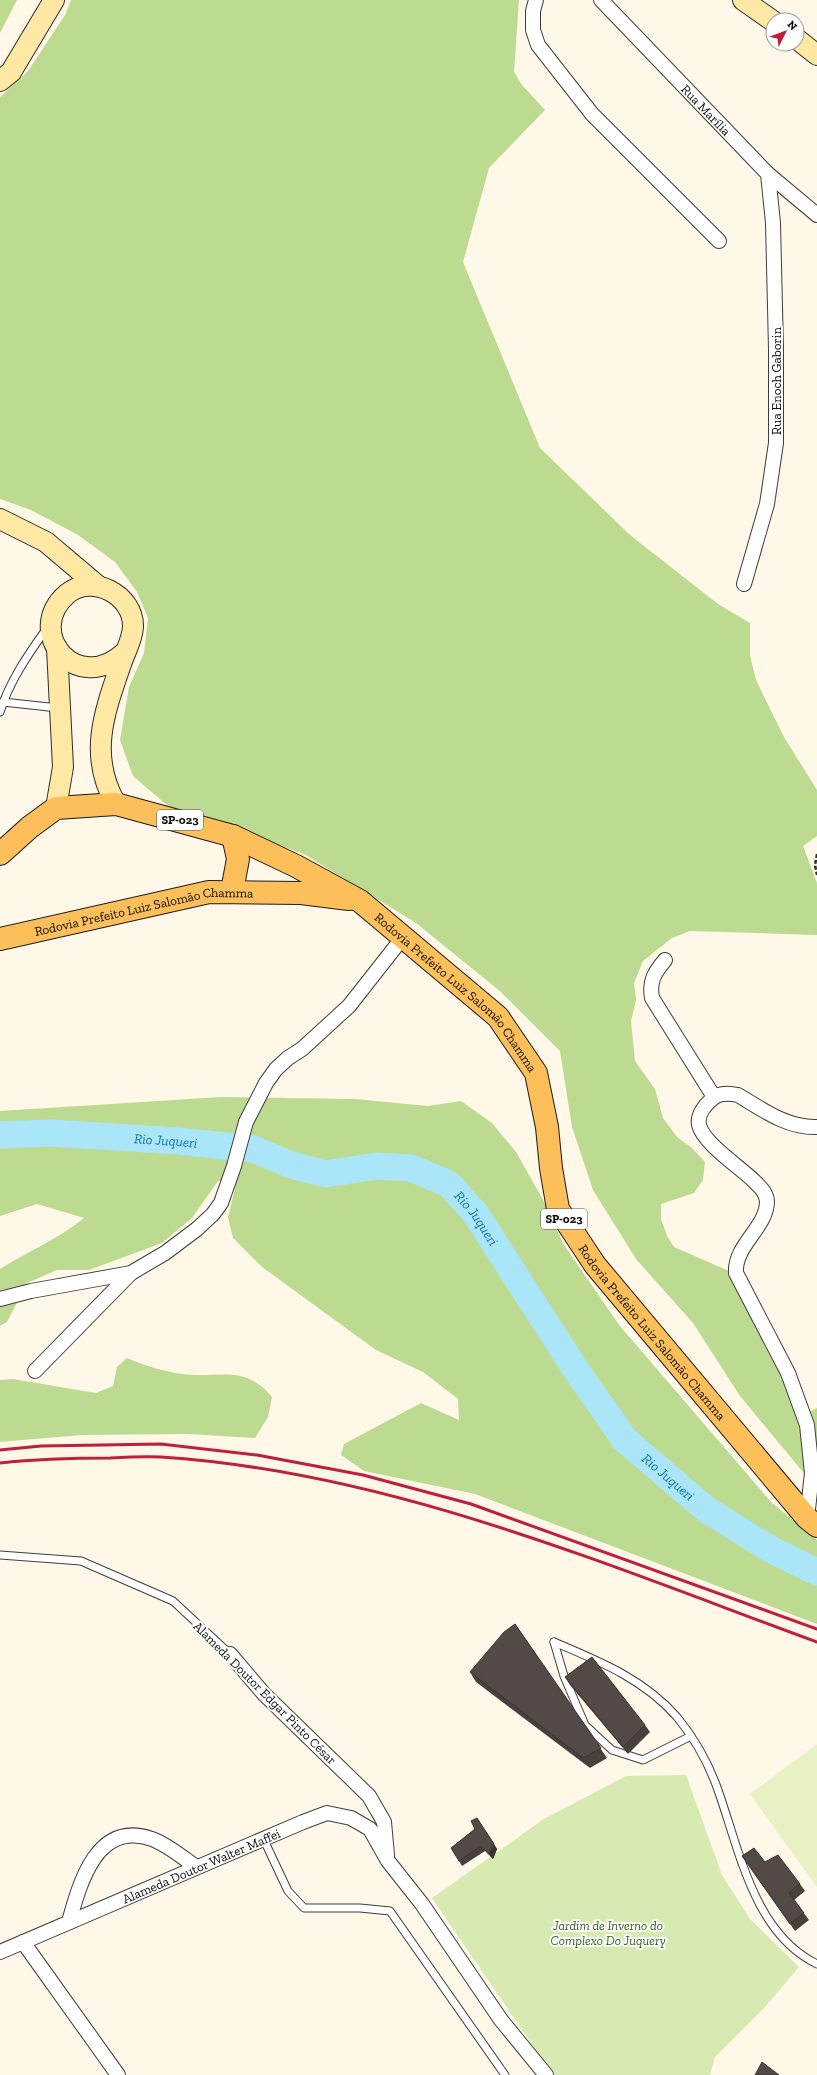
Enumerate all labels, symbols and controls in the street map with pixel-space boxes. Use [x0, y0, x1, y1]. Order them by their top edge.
north arrow [765, 12, 805, 52]
text: N [784, 18, 800, 34]
street label: Rua Marília [678, 81, 735, 139]
street label: Rua Enoch Gaborin [769, 327, 784, 435]
road number: SP-023 [157, 810, 203, 830]
street label: Rodovia Prefeito Luiz Salomão Chamma [33, 884, 254, 939]
street label: Rodovia Prefeito Luiz Salomão Chamma [372, 909, 541, 1075]
water label: Rio Juqueri [133, 1130, 198, 1151]
water label: Rio Juqueri [451, 1187, 502, 1249]
road number: SP-023 [541, 1209, 587, 1229]
street label: Rodovia Prefeito Luiz Salomão Chamma [576, 1241, 730, 1424]
water label: Rio Juqueri [639, 1450, 698, 1504]
street label: Alameda Doutor Edgar Pinto César [190, 1618, 340, 1768]
street label: Alameda Doutor Walter Maffei [120, 1825, 283, 1906]
park label: Jardim de Inverno do Complexo Do Juquery [551, 1918, 665, 1948]

